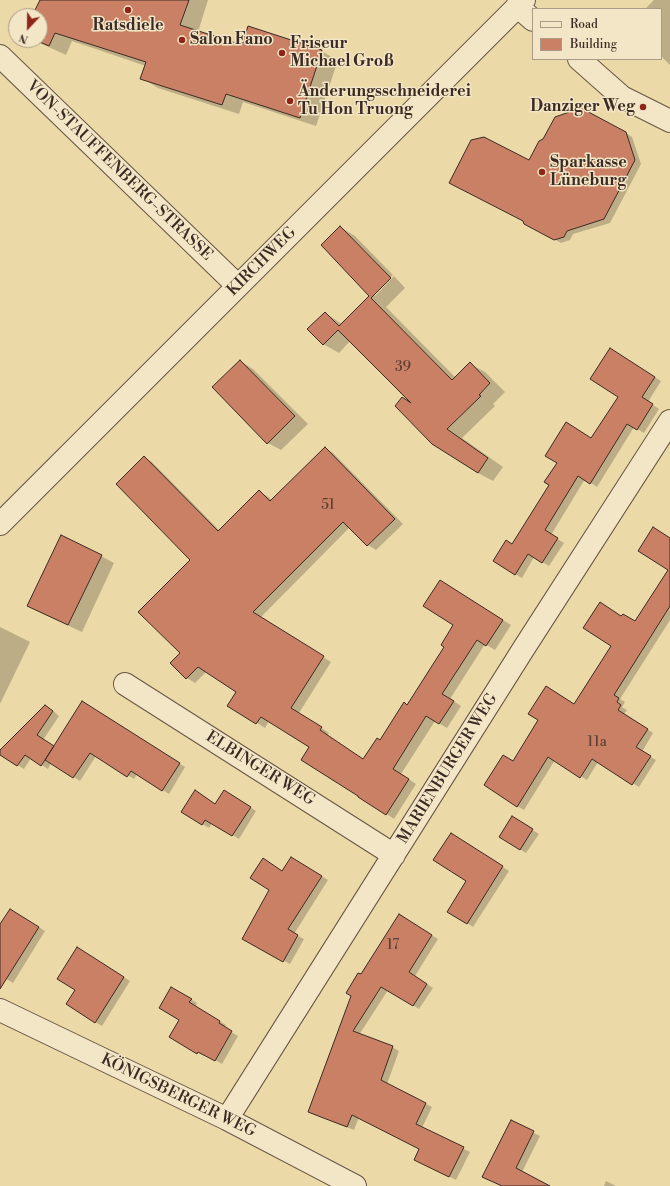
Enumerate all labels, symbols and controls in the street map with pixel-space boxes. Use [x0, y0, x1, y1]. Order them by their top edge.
marker: Ratsdiele [123, 5, 133, 15]
north arrow [8, 8, 48, 48]
legend [532, 8, 662, 60]
place label: Ratsdiele [93, 16, 163, 36]
text: Road [570, 17, 598, 32]
text: N [17, 30, 31, 46]
place label: Salon Fano [190, 30, 273, 50]
place label: Friseur Michael Groß [290, 34, 394, 72]
marker: Salon Fano [177, 35, 187, 45]
text: Building [570, 37, 617, 52]
marker: Friseur Michael Groß [277, 48, 287, 58]
street label: VON-STAUFFENBERG-STRASSE [22, 77, 216, 265]
place label: Änderungsschneiderei Tu Hon Truong [298, 82, 471, 120]
marker: Änderungsschneiderei Tu Hon Truong [285, 96, 295, 106]
place label: Danziger Weg [530, 97, 635, 117]
marker: Danziger Weg [638, 102, 648, 112]
place label: Sparkasse Lüneburg [550, 153, 627, 191]
marker: Sparkasse Lüneburg [537, 167, 547, 177]
street label: KIRCHWEG [223, 223, 301, 301]
house number: 39 [395, 360, 411, 376]
house number: 51 [321, 498, 335, 514]
street label: MARIENBURGER WEG [394, 690, 502, 848]
street label: ELBINGER WEG [202, 728, 318, 810]
house number: 11a [587, 735, 607, 751]
house number: 17 [387, 938, 399, 954]
street label: KÖNIGSBERGER WEG [97, 1050, 259, 1142]

